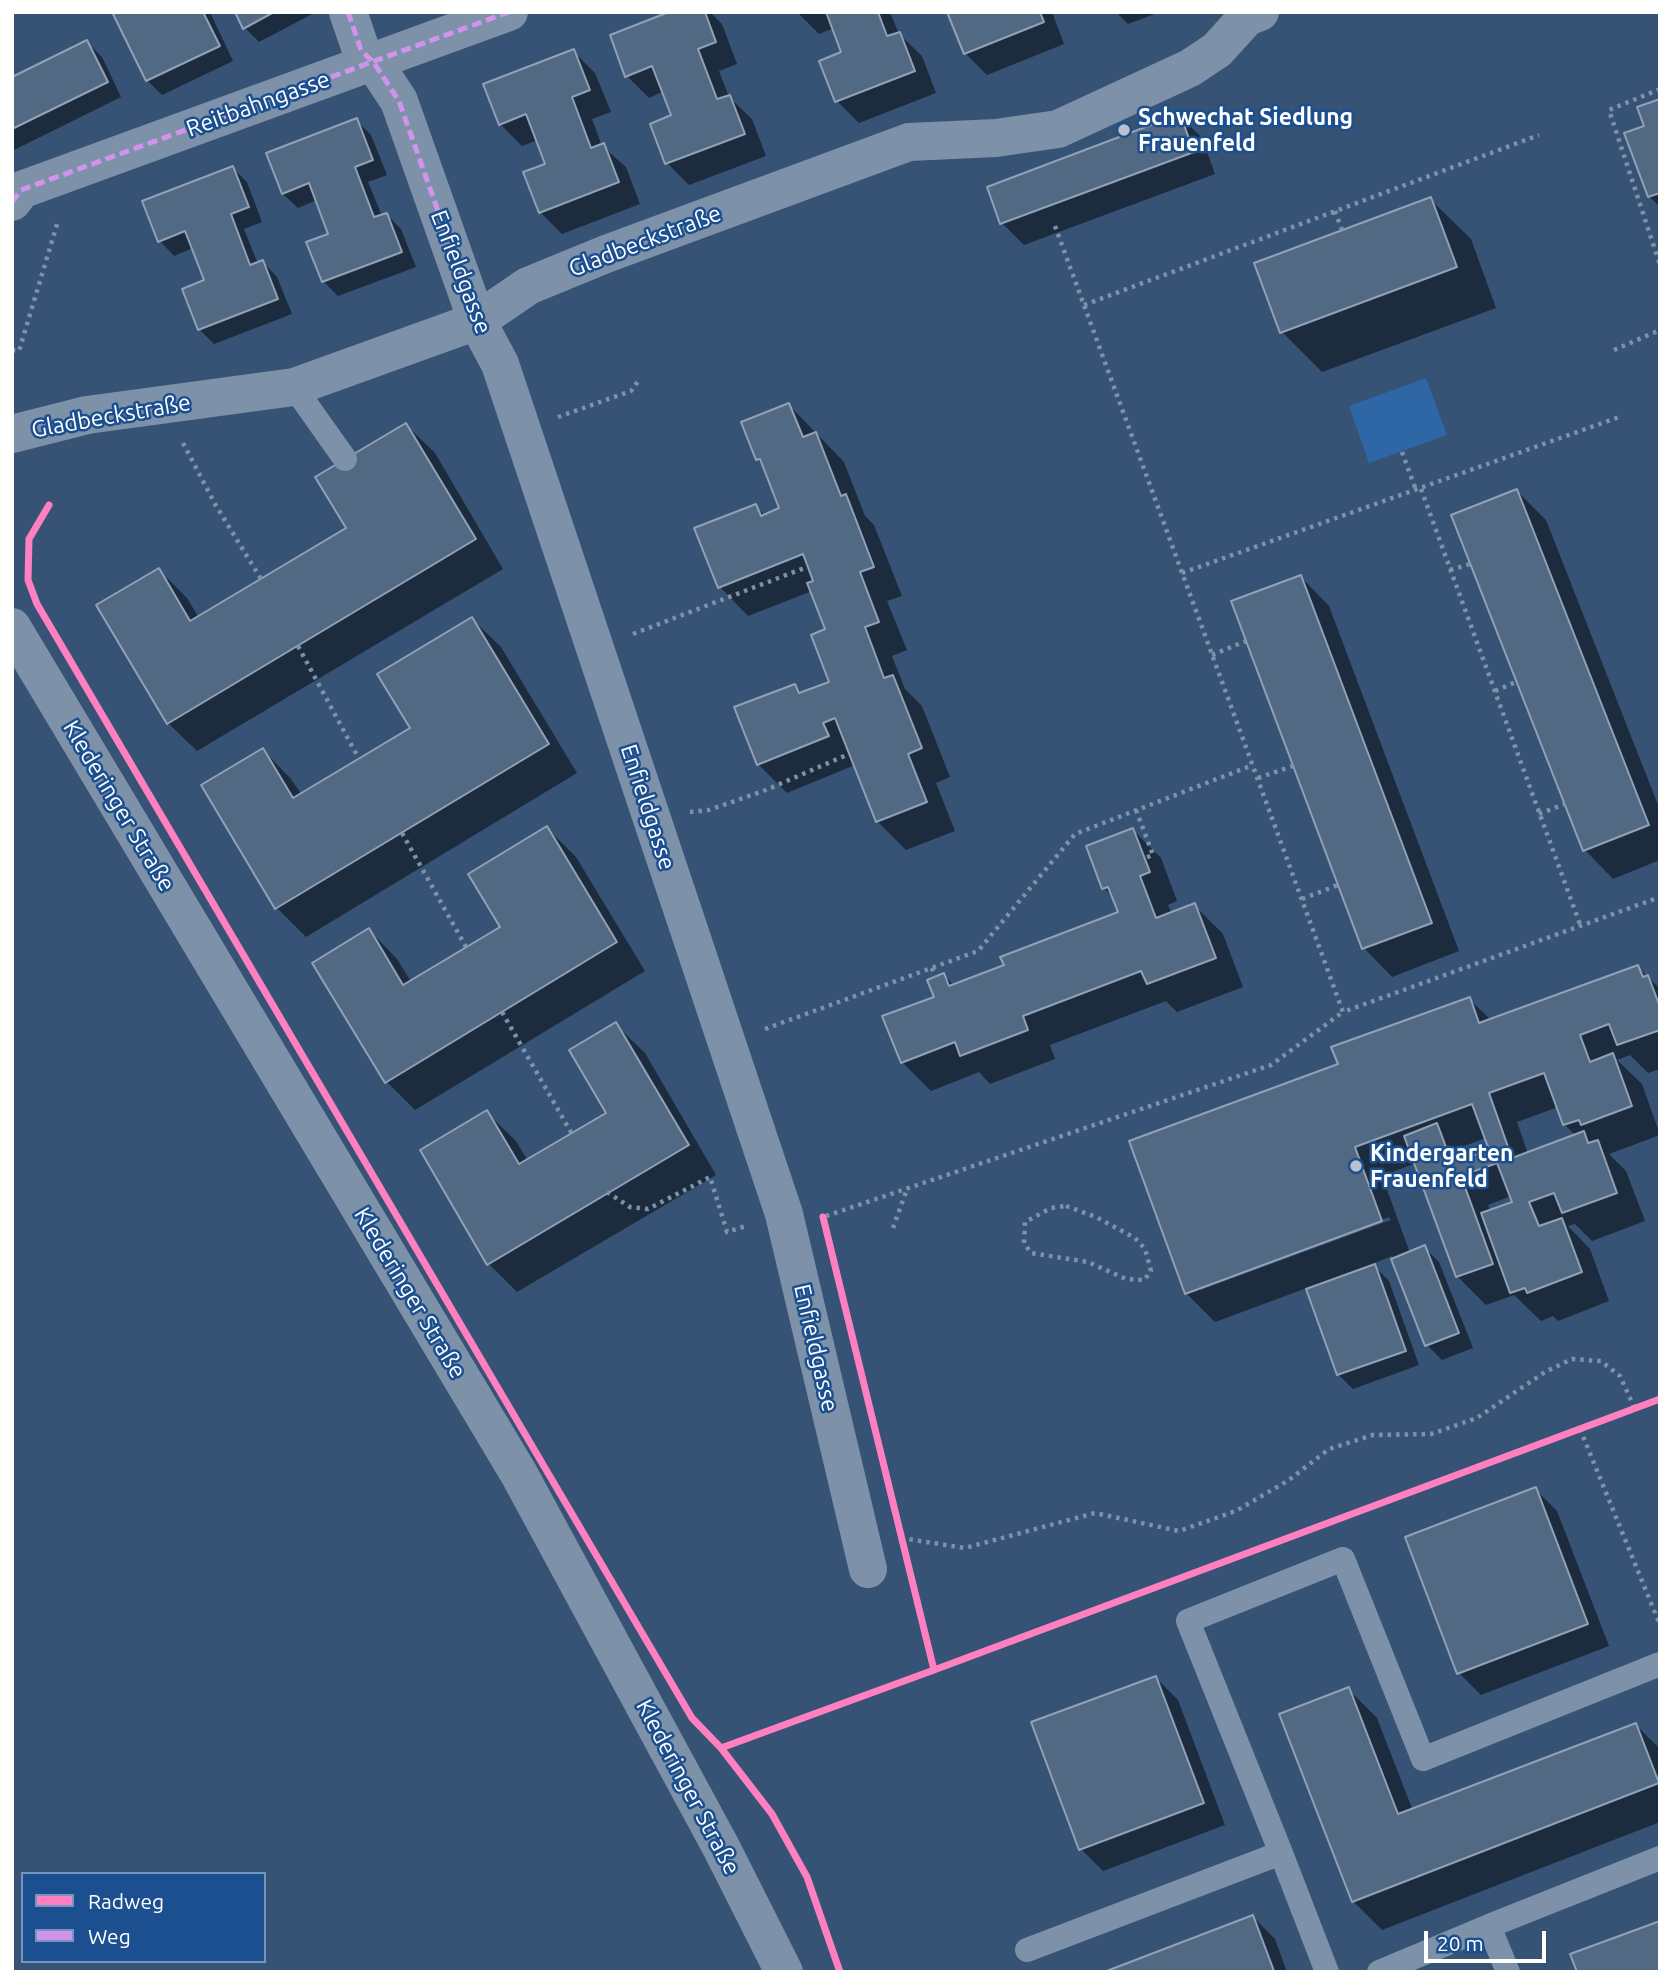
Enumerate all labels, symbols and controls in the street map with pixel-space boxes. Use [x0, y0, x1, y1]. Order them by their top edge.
street label: Reitbahngasse [182, 65, 334, 143]
place label: Schwechat Siedlung Frauenfeld [1138, 103, 1353, 157]
marker: Schwechat Siedlung Frauenfeld [1116, 122, 1132, 138]
street label: Gladbeckstraße [565, 199, 725, 283]
street label: Enfieldgasse [425, 206, 497, 338]
street label: Gladbeckstraße [29, 388, 193, 444]
street label: Klederinger Straße [57, 716, 181, 896]
street label: Enfieldgasse [615, 741, 681, 873]
place label: Kindergarten Frauenfeld [1370, 1139, 1513, 1193]
marker: Kindergarten Frauenfeld [1348, 1158, 1364, 1174]
street label: Klederinger Straße [348, 1203, 472, 1383]
street label: Enfieldgasse [788, 1281, 844, 1415]
street label: Klederinger Straße [630, 1695, 746, 1879]
legend [21, 1872, 266, 1963]
text: Radweg [88, 1889, 164, 1913]
scale bar [1427, 1918, 1550, 1962]
text: Weg [88, 1924, 131, 1948]
text: 20 m [1437, 1931, 1484, 1955]

